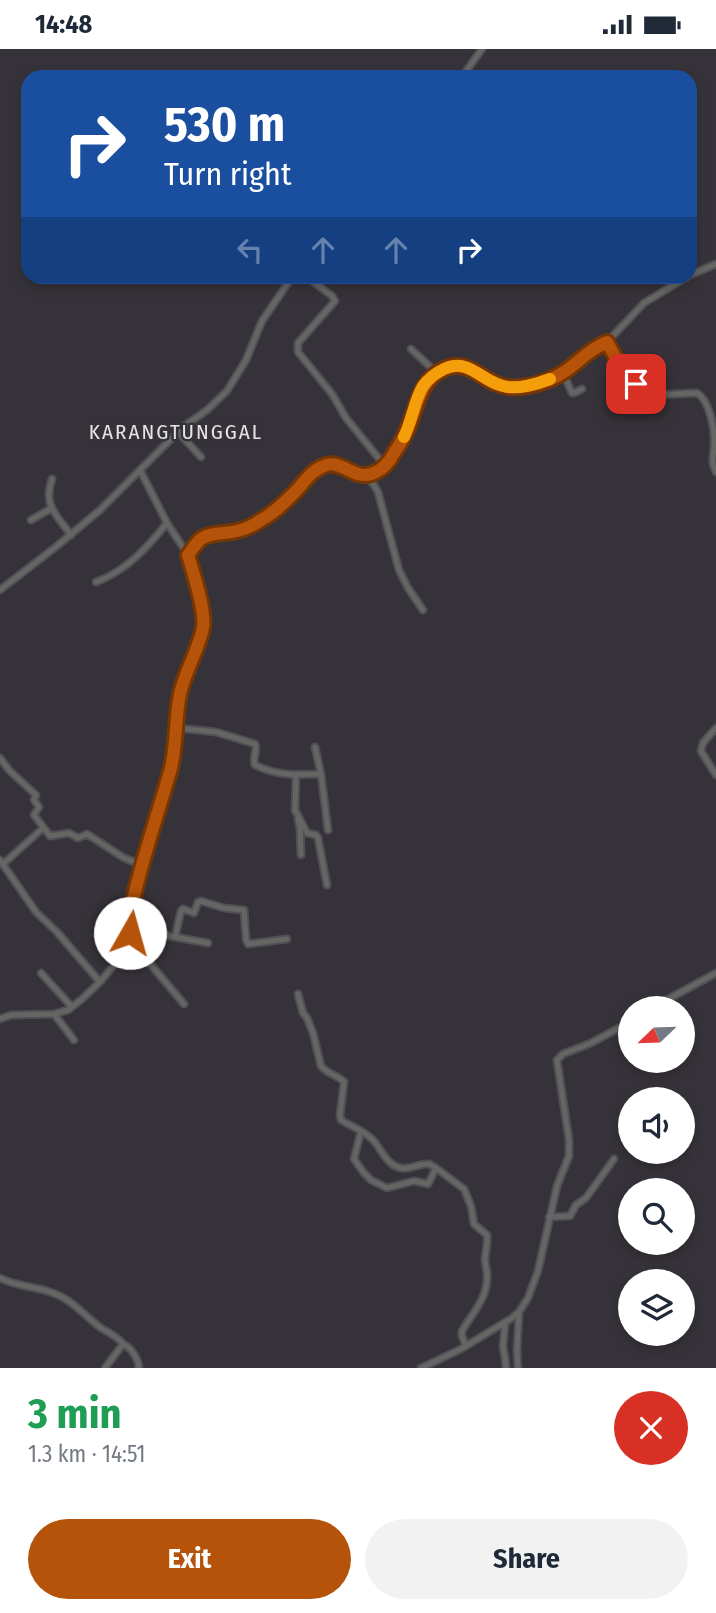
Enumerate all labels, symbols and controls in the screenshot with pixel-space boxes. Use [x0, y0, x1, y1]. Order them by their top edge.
text: 14:48 [35, 9, 92, 40]
text: 530 m [164, 95, 285, 154]
icon: right [49, 98, 140, 189]
text: Turn right [164, 155, 291, 193]
icon: left [231, 231, 269, 269]
icon: ahead [304, 231, 342, 269]
icon: ahead [377, 231, 415, 269]
icon: right [450, 231, 488, 269]
pin [606, 354, 666, 414]
icon: arrive [617, 365, 655, 403]
district label: KARANGTUNGGAL [89, 419, 263, 445]
position arrow [93, 896, 167, 970]
north arrow [618, 996, 695, 1073]
map controls [618, 996, 695, 1346]
button: sound [618, 1087, 695, 1164]
button: search [618, 1178, 695, 1255]
button: layers [618, 1269, 695, 1346]
text: 3 min [28, 1389, 122, 1439]
button: close [614, 1391, 688, 1465]
text: 1.3 km · 14:51 [28, 1440, 145, 1468]
button: Exit [28, 1519, 351, 1599]
button: Share [365, 1519, 688, 1599]

